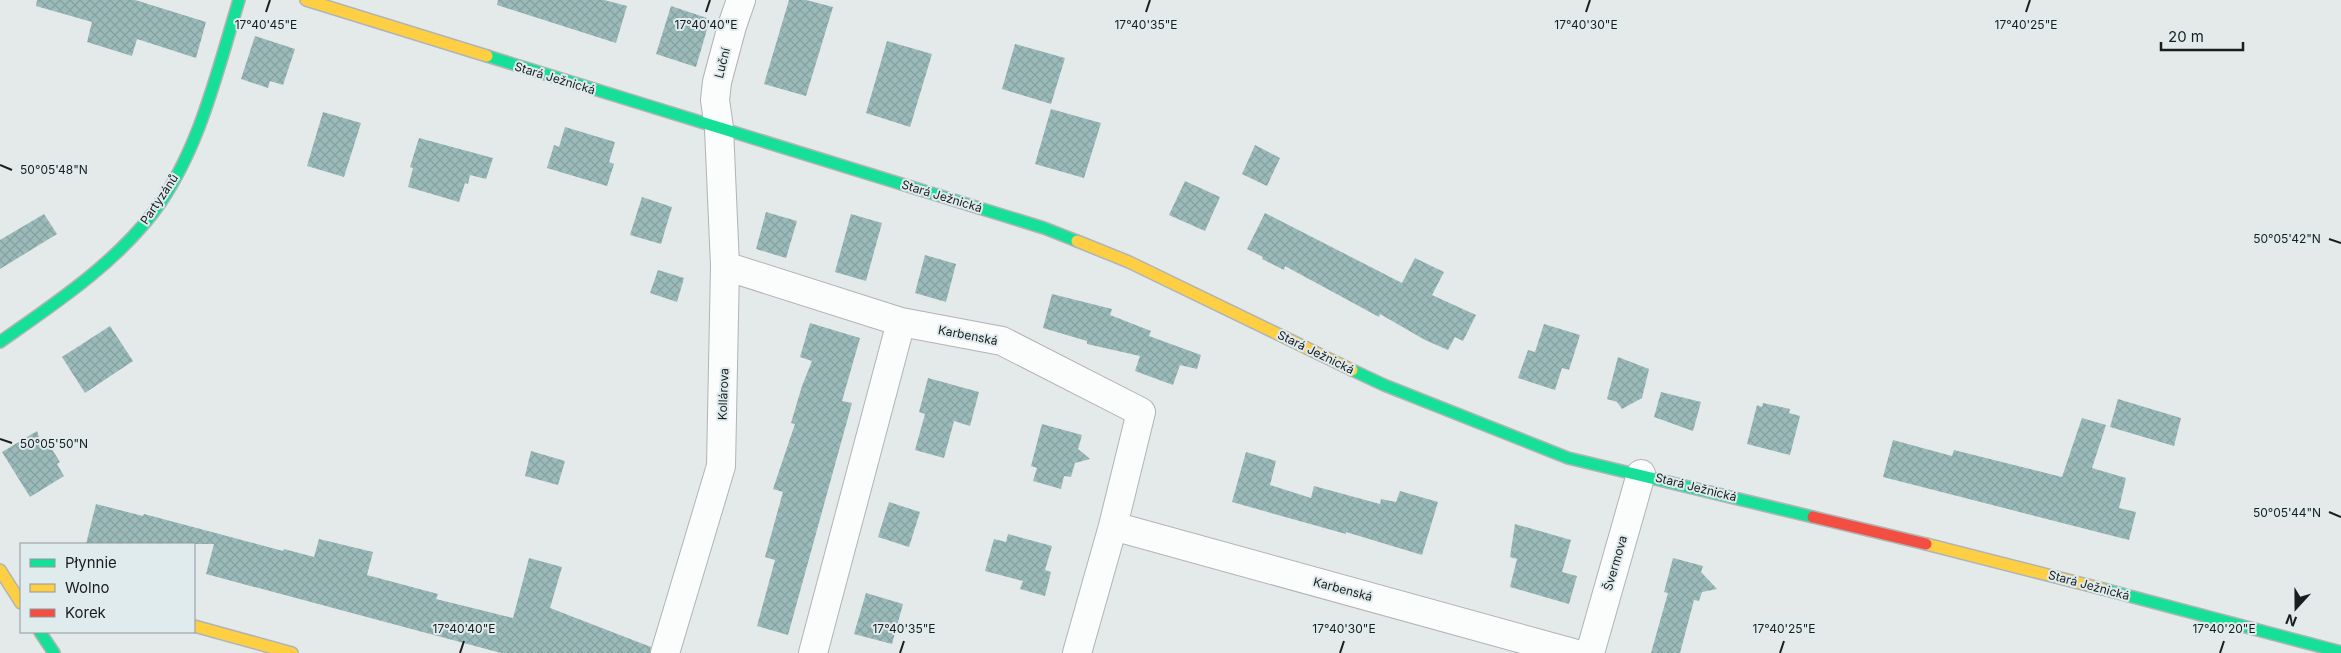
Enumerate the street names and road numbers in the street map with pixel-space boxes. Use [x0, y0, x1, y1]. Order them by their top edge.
street label: Luční [711, 46, 733, 80]
street label: Stará Ježnická [513, 59, 597, 97]
street label: Partyzánů [137, 171, 181, 227]
street label: Stará Ježnická [900, 177, 984, 215]
street label: Karbenská [937, 322, 999, 348]
street label: Stará Ježnická [1275, 327, 1357, 377]
street label: Kollárova [715, 368, 731, 420]
street label: Stará Ježnická [1654, 470, 1738, 504]
street label: Švermova [1600, 534, 1630, 592]
street label: Stará Ježnická [2047, 567, 2131, 603]
street label: Karbenská [1312, 574, 1374, 604]

